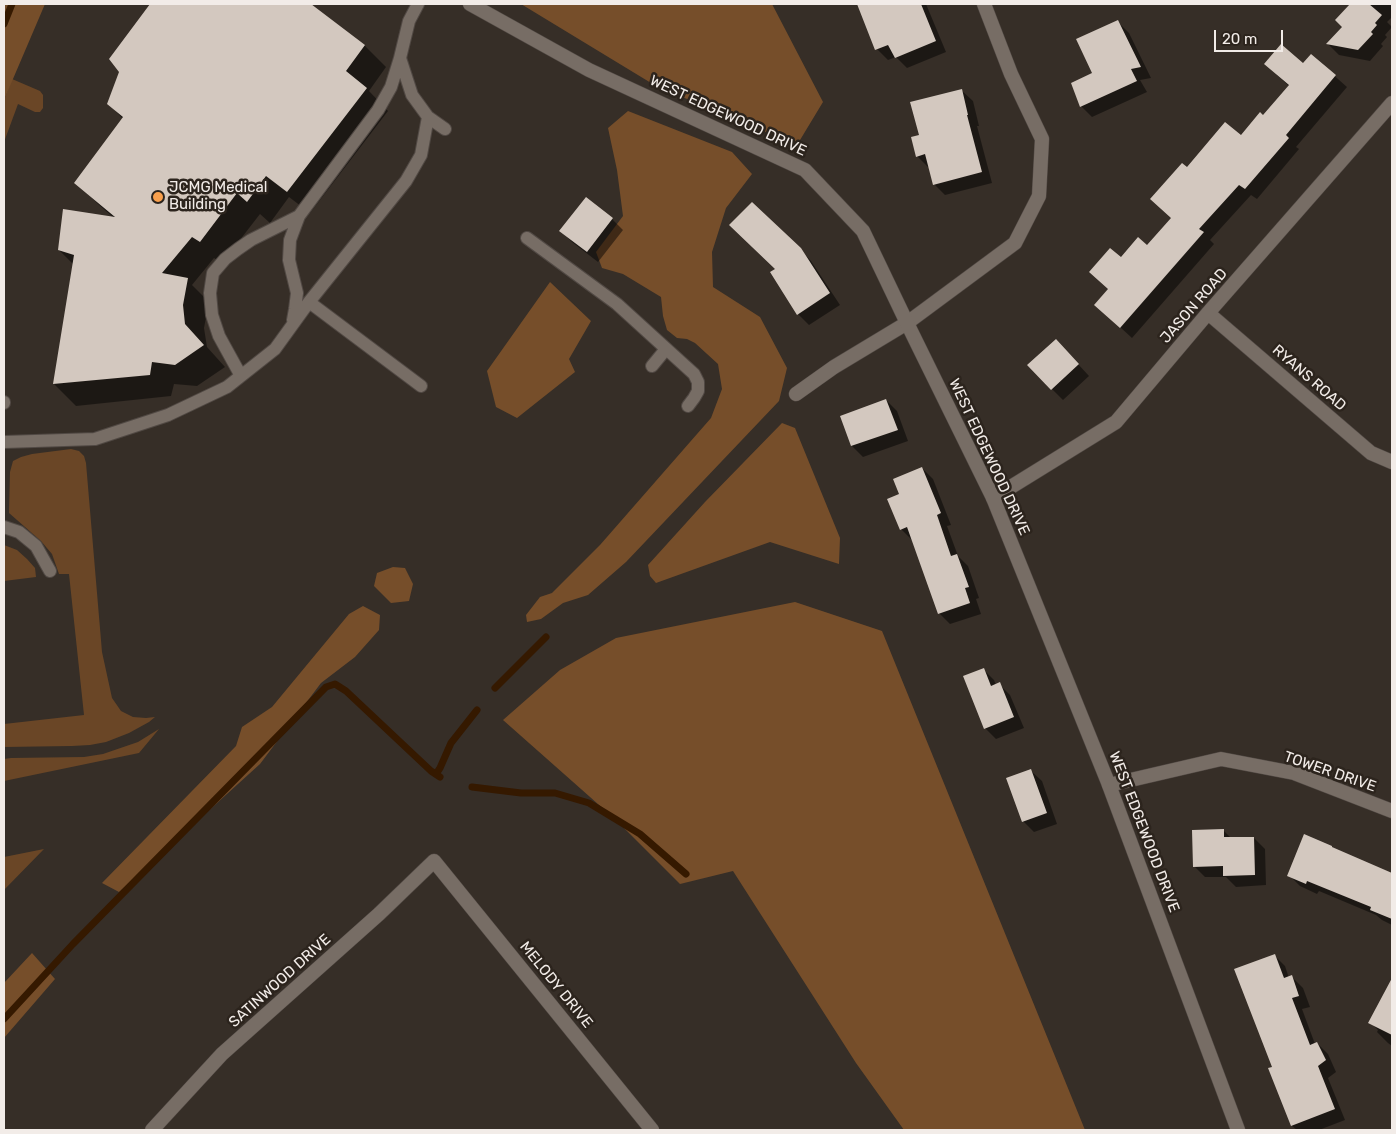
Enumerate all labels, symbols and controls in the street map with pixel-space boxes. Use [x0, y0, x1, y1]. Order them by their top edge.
scale bar [1216, 20, 1285, 52]
text: 20 m [1222, 30, 1257, 48]
street label: WEST EDGEWOOD DRIVE [647, 72, 809, 160]
place label: JCMG Medical Building [169, 179, 267, 214]
marker: JCMG Medical Building [151, 190, 165, 204]
street label: JASON ROAD [1157, 265, 1231, 347]
street label: RYANS ROAD [1268, 341, 1350, 415]
street label: WEST EDGEWOOD DRIVE [945, 376, 1033, 538]
street label: TOWER DRIVE [1282, 748, 1378, 796]
street label: WEST EDGEWOOD DRIVE [1105, 749, 1183, 915]
street label: SATINWOOD DRIVE [225, 931, 335, 1031]
street label: MELODY DRIVE [516, 938, 596, 1032]

